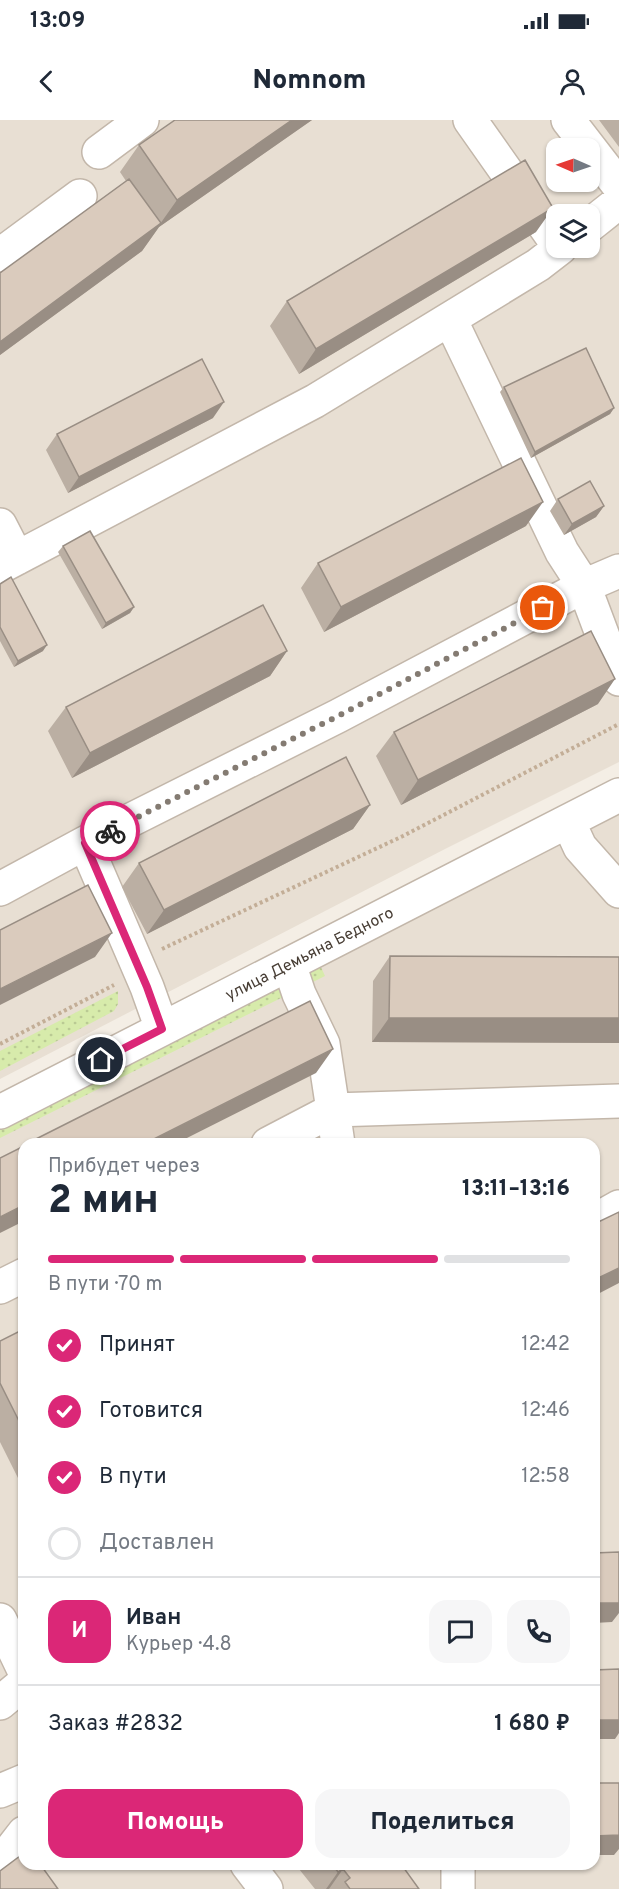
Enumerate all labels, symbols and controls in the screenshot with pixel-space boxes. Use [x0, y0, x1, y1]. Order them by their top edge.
text: 13:09 [30, 8, 85, 35]
text: Nomnom [253, 64, 366, 98]
icon: back [30, 65, 63, 98]
icon: person [556, 65, 589, 98]
north arrow [546, 138, 600, 192]
map controls [546, 138, 600, 258]
button: layers [546, 204, 600, 258]
pin [517, 582, 568, 633]
icon: bag [526, 591, 559, 624]
courier [80, 801, 140, 861]
icon: bike [94, 815, 127, 848]
street label: улица Демьяна Бедного [222, 904, 397, 1006]
pin [75, 1034, 126, 1085]
icon: home [84, 1043, 117, 1076]
text: Прибудет через [48, 1154, 200, 1180]
text: 13:11–13:16 [462, 1176, 570, 1203]
text: 2 мин [48, 1178, 159, 1227]
text: В пути · 70 m [48, 1272, 162, 1298]
icon: check [48, 1329, 81, 1362]
text: Принят [99, 1332, 175, 1359]
text: 12:42 [521, 1332, 570, 1358]
icon: check [48, 1395, 81, 1428]
text: Готовится [99, 1398, 203, 1425]
text: 12:46 [521, 1398, 570, 1424]
icon: check [48, 1461, 81, 1494]
text: В пути [99, 1464, 167, 1491]
text: 12:58 [521, 1464, 570, 1490]
text: Доставлен [99, 1530, 214, 1557]
button: chat [429, 1600, 492, 1663]
button: phone [507, 1600, 570, 1663]
text: Иван [126, 1605, 181, 1632]
text: И [72, 1618, 87, 1645]
text: Курьер · 4.8 [126, 1632, 232, 1658]
text: Заказ #2832 [48, 1711, 183, 1738]
text: 1 680 ₽ [494, 1711, 570, 1738]
button: Помощь [48, 1789, 303, 1858]
button: Поделиться [315, 1789, 570, 1858]

